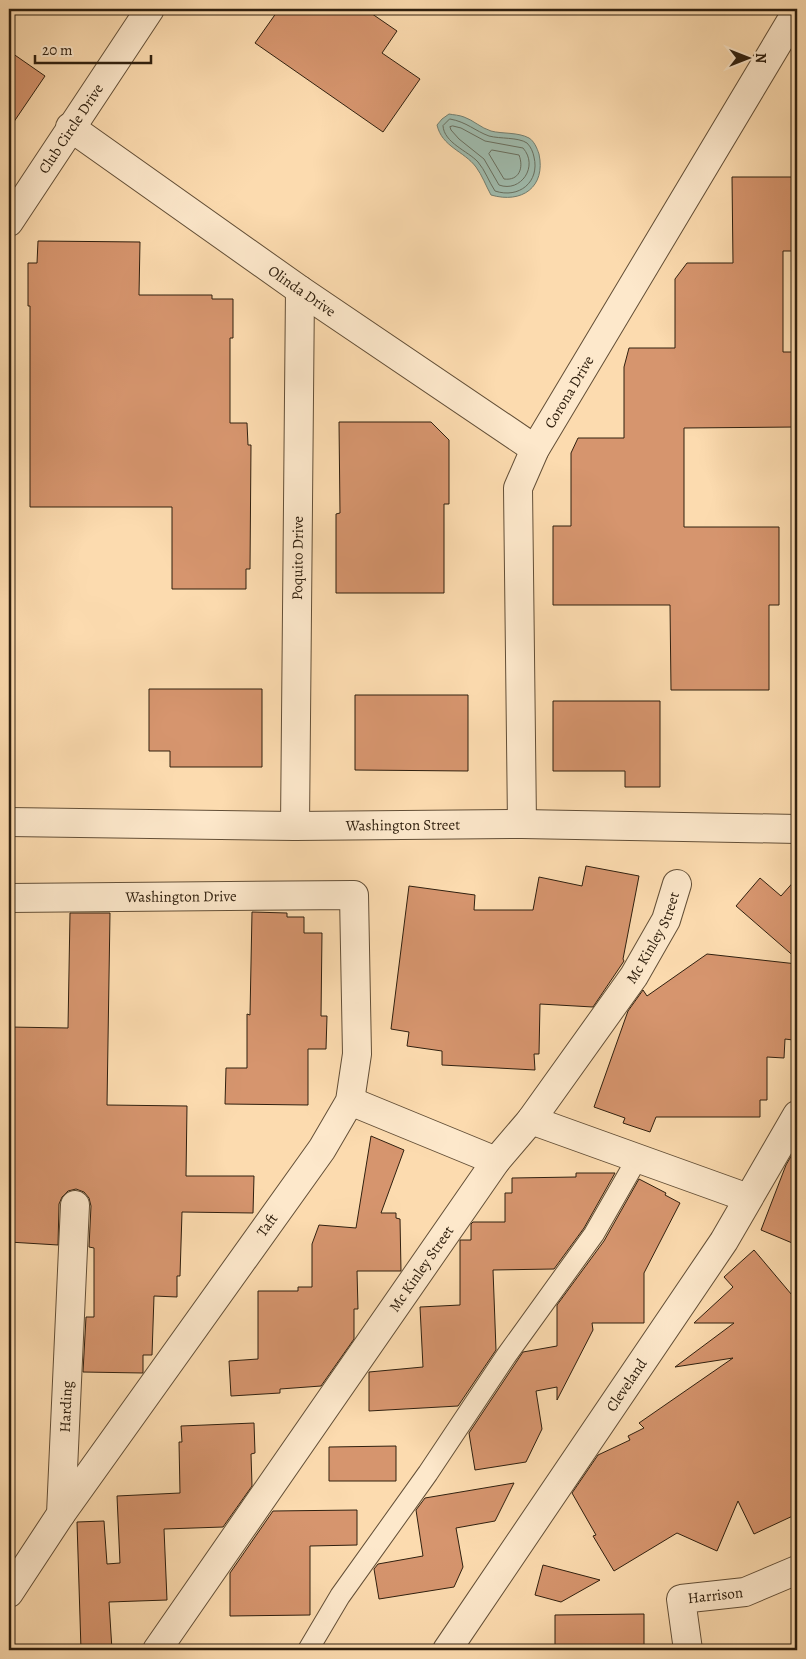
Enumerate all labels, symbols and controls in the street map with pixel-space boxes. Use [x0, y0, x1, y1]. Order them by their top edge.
scale bar [35, 32, 151, 64]
north arrow [724, 32, 774, 82]
text: 20 m [42, 40, 73, 60]
text: N [751, 53, 770, 63]
street label: Club Circle Drive [34, 79, 108, 178]
street label: Olinda Drive [264, 260, 340, 322]
street label: Corona Drive [540, 352, 599, 432]
street label: Poquito Drive [287, 515, 308, 600]
street label: Washington Street [345, 815, 460, 836]
street label: Washington Drive [124, 886, 237, 907]
street label: Mc Kinley Street [622, 889, 684, 988]
street label: Taft [252, 1209, 282, 1241]
street label: Mc Kinley Street [384, 1222, 458, 1316]
street label: Cleveland [601, 1354, 652, 1415]
street label: Harding [55, 1380, 77, 1433]
street label: Harrison [687, 1582, 744, 1608]

